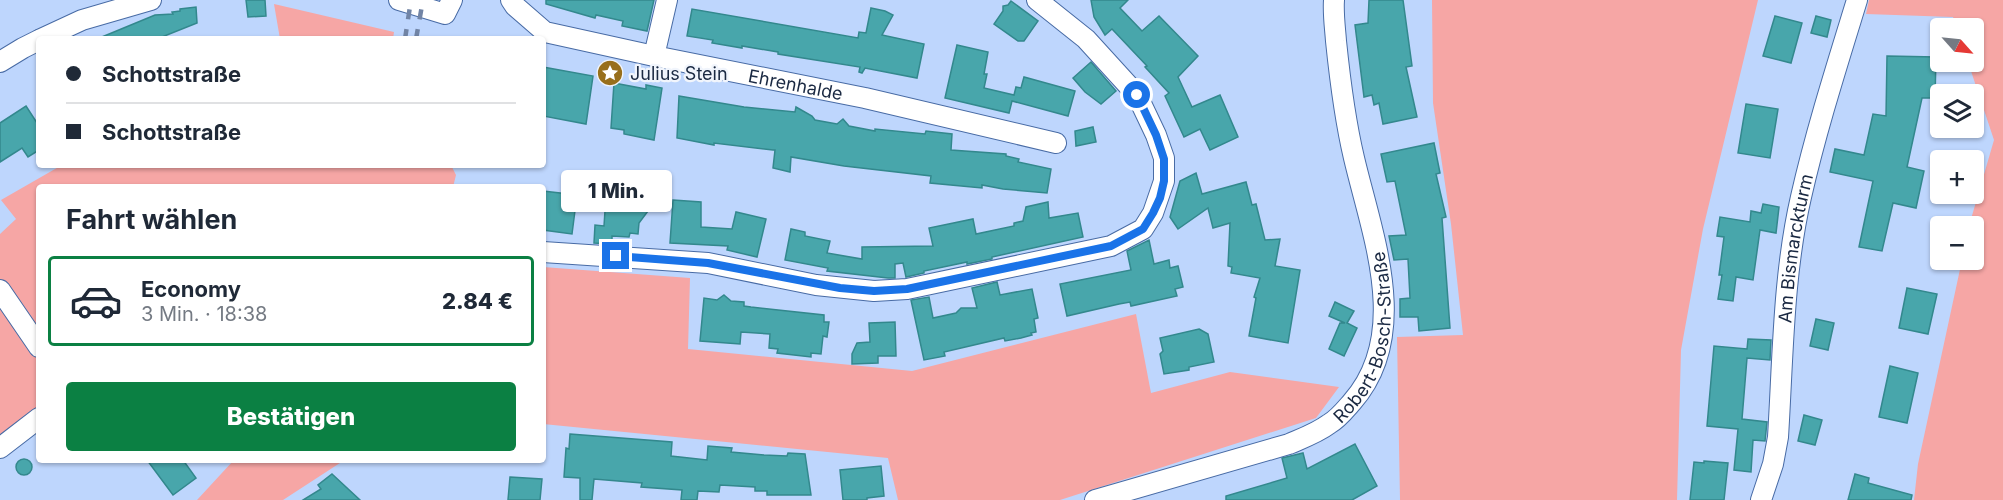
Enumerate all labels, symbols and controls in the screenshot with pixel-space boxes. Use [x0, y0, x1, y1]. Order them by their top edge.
north arrow [1930, 18, 1984, 72]
map controls [1930, 18, 1984, 270]
place icon: Julius Stein [595, 58, 625, 88]
text: Schottstraße [102, 61, 241, 87]
place label: Julius Stein [630, 63, 728, 84]
street label: Ehrenhalde [747, 65, 845, 104]
route start [1123, 81, 1150, 108]
button: layers [1930, 84, 1984, 138]
text: Schottstraße [102, 119, 241, 145]
button: + [1930, 150, 1984, 204]
callout: 1 Min. [560, 169, 672, 211]
street label: Am Bismarckturm [1774, 172, 1817, 324]
text: 1 Min. [588, 179, 645, 203]
text: Fahrt wählen [66, 203, 237, 236]
button: − [1930, 216, 1984, 270]
route end [602, 242, 629, 269]
street label: Robert-Bosch-Straße [1329, 250, 1394, 427]
icon: car [69, 274, 123, 328]
text: Economy [141, 276, 241, 302]
text: 2.84 € [442, 288, 513, 314]
text: 3 Min. · 18:38 [141, 302, 267, 326]
button: Bestätigen [66, 382, 516, 451]

